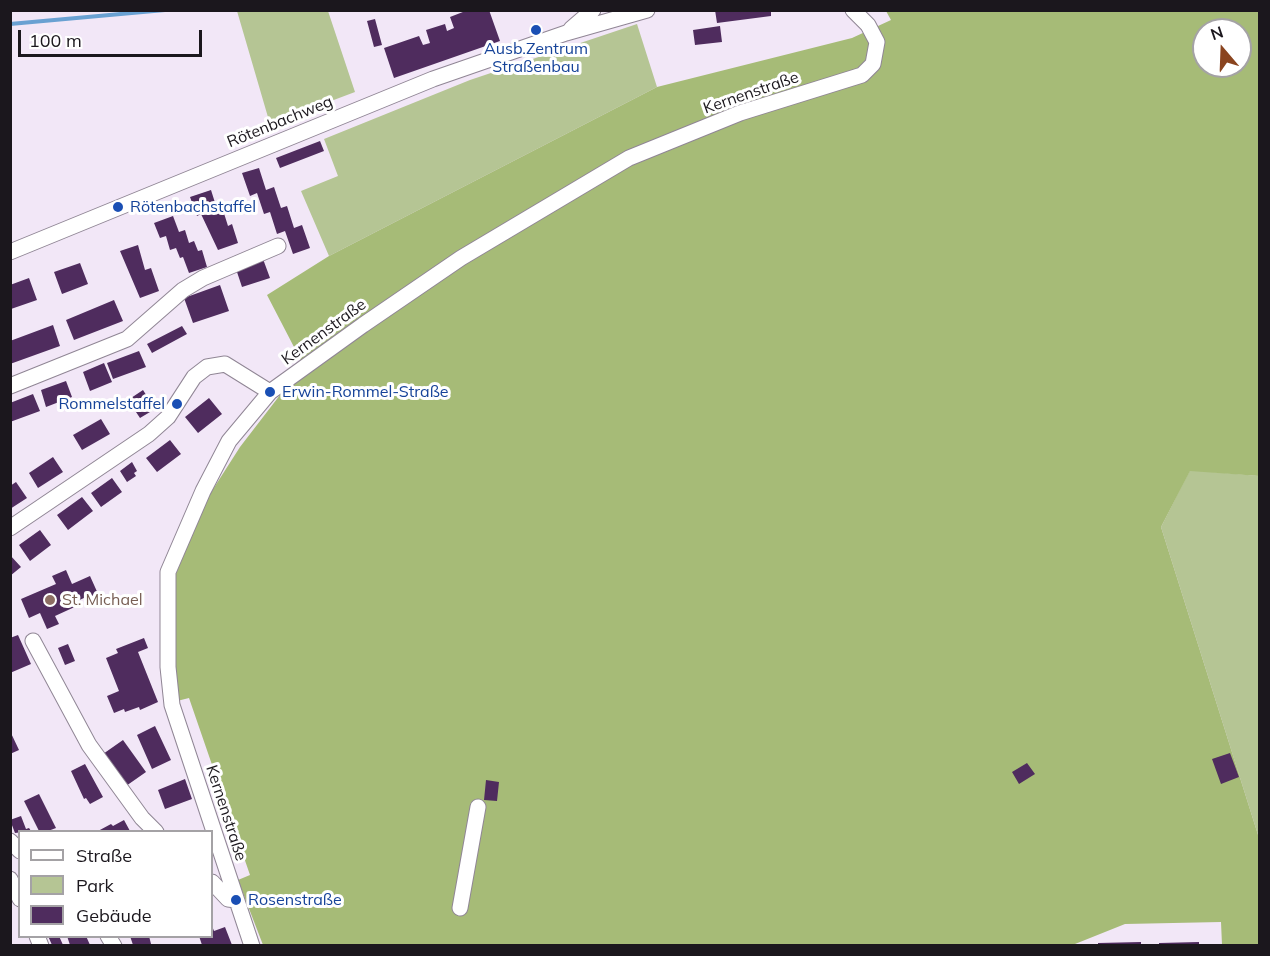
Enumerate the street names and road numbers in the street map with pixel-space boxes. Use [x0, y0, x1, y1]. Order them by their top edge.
street label: Kernenstraße [701, 68, 801, 118]
street label: Rötenbachweg [224, 92, 336, 152]
street label: Kernenstraße [278, 295, 370, 369]
street label: Kernenstraße [201, 763, 251, 863]

